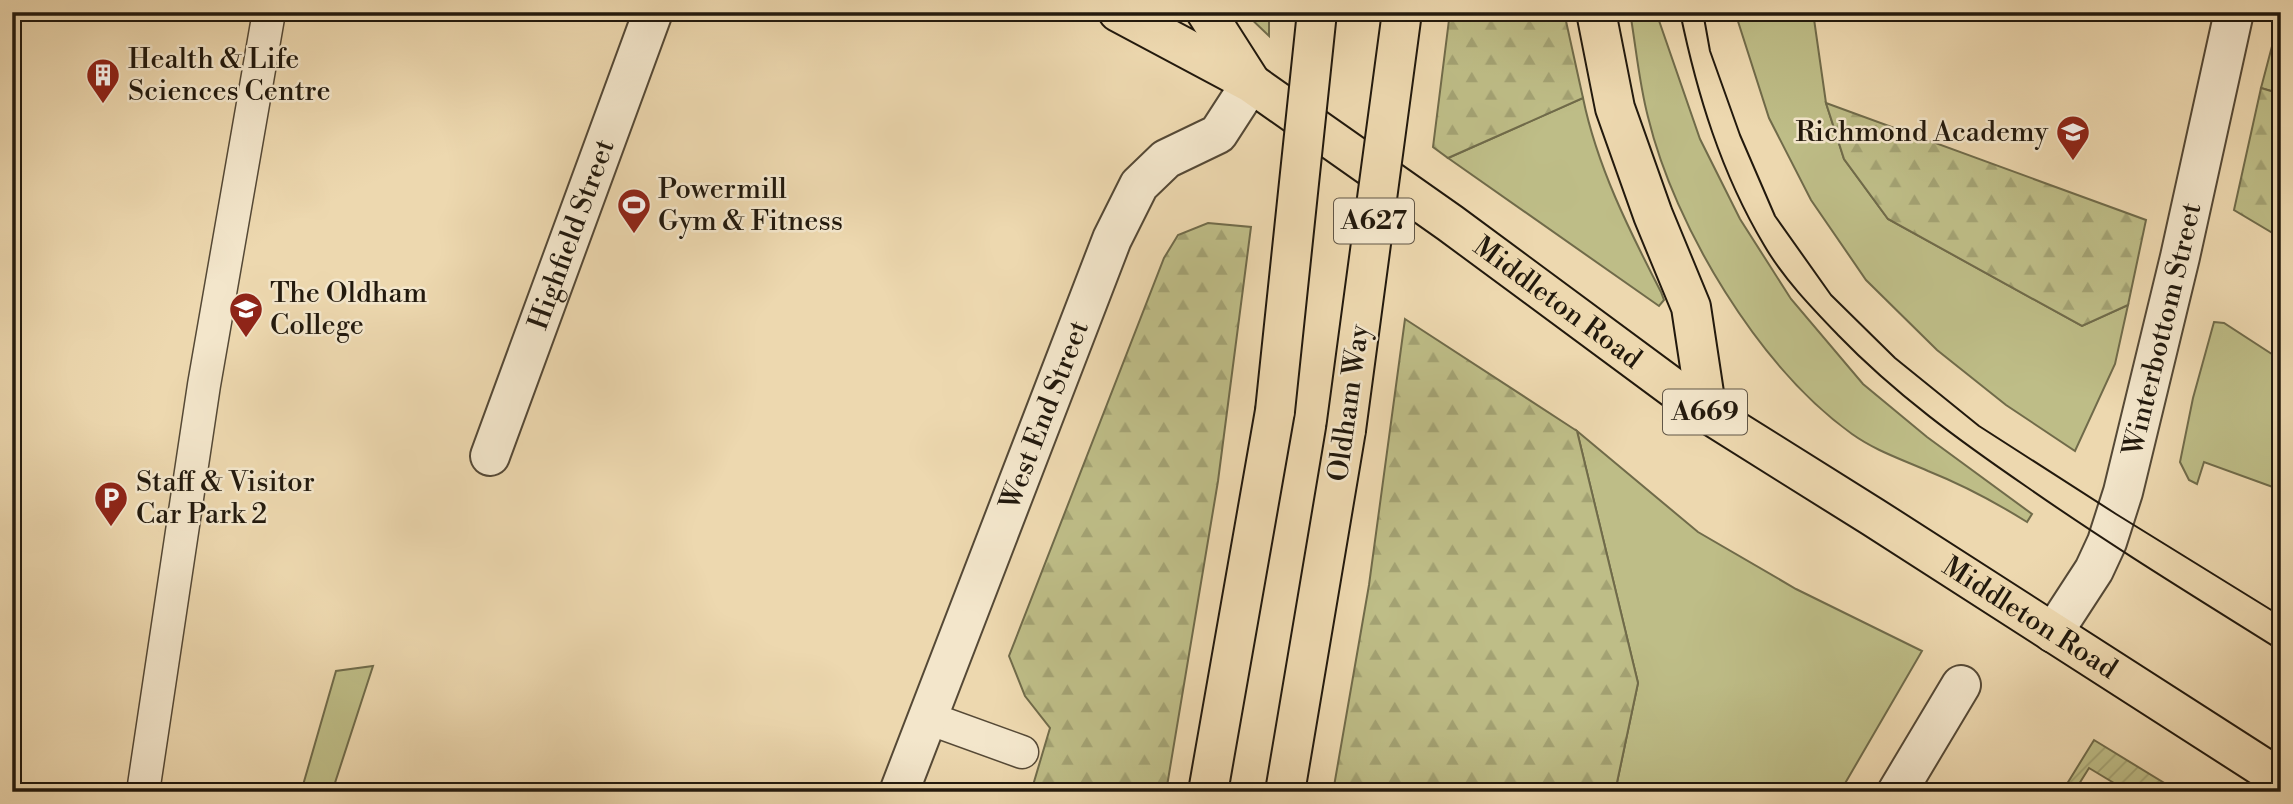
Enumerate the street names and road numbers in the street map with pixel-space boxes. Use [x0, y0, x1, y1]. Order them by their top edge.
street label: Highfield Street [520, 134, 622, 334]
road number: A627 [1334, 198, 1414, 244]
street label: Winterbottom Street [2115, 199, 2209, 460]
street label: Middleton Road [1466, 229, 1649, 376]
street label: West End Street [992, 315, 1096, 515]
street label: Oldham Way [1321, 322, 1377, 484]
road number: A669 [1663, 390, 1747, 434]
street label: Middleton Road [1936, 549, 2124, 687]

